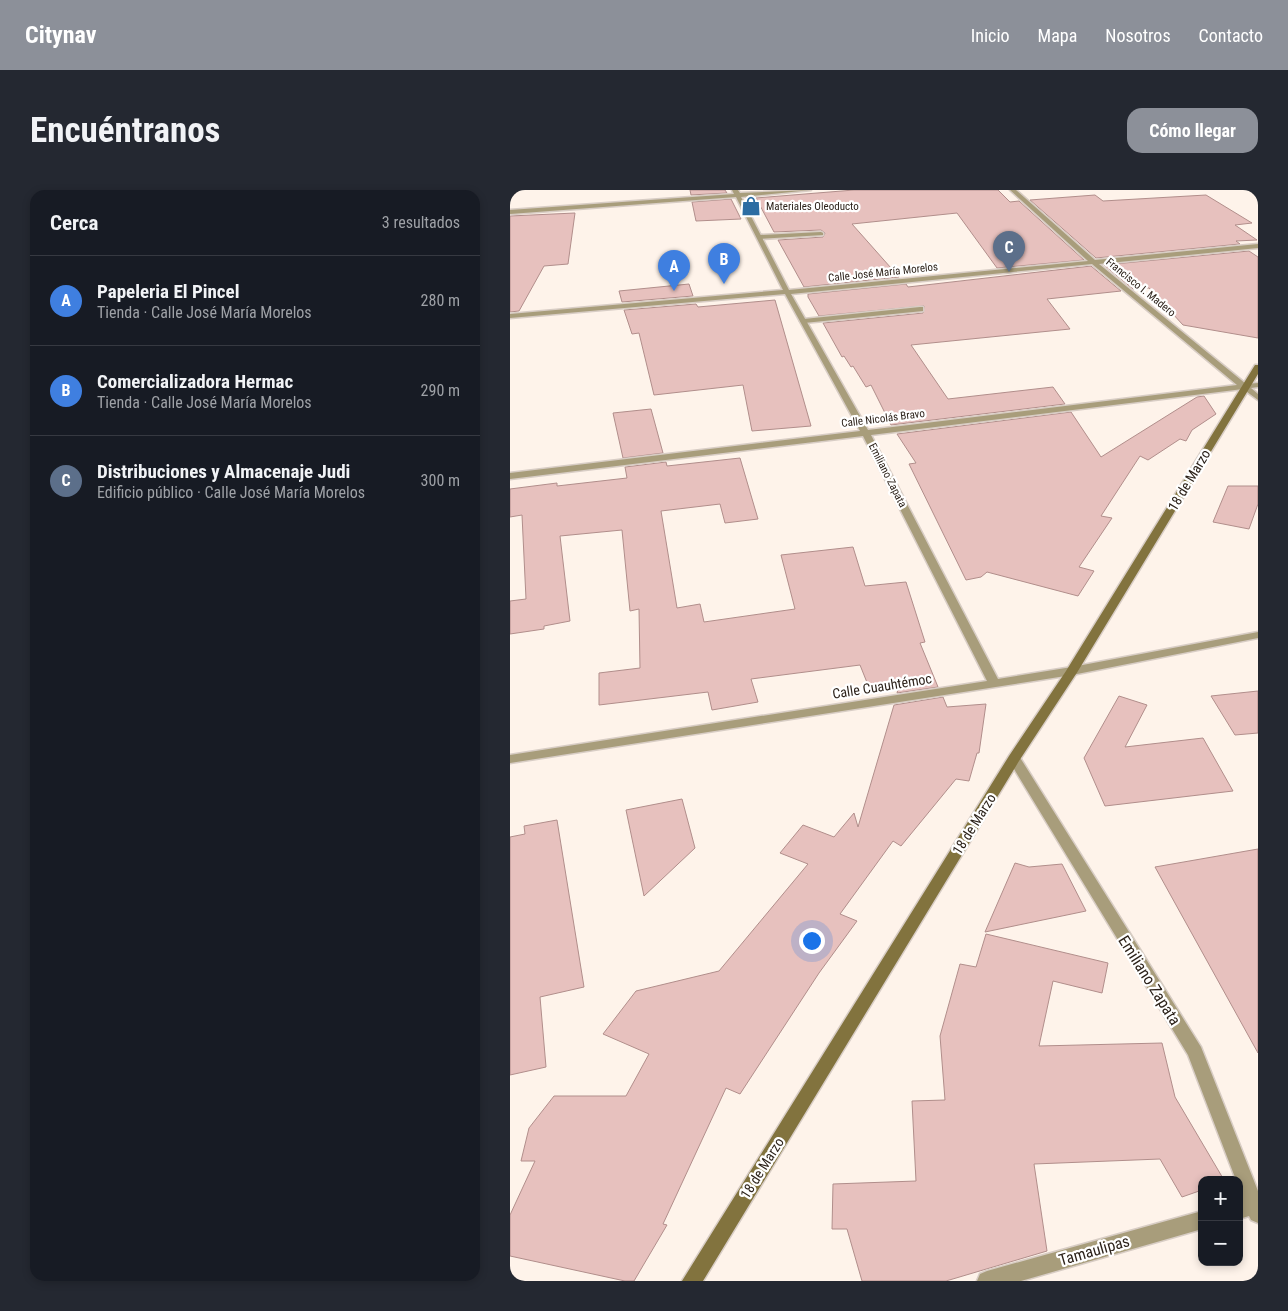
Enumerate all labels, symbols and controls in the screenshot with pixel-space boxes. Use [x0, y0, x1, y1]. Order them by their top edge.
text: Citynav [25, 21, 96, 49]
text: Inicio [971, 25, 1010, 46]
text: Mapa [1038, 25, 1077, 46]
text: Nosotros [1105, 25, 1171, 46]
text: Contacto [1199, 25, 1263, 46]
button: Cómo llegar [1127, 108, 1258, 153]
text: Encuéntranos [30, 110, 221, 151]
shop icon: Materiales Oleoducto [740, 195, 762, 217]
place label: Materiales Oleoducto [766, 200, 859, 213]
text: Cerca [50, 211, 98, 235]
text: 3 resultados [382, 213, 460, 232]
pin: C [993, 231, 1025, 272]
pin: B [708, 243, 740, 284]
pin: A [658, 250, 690, 291]
street label: Francisco I. Madero [1103, 255, 1178, 320]
street label: Calle José María Morelos [827, 260, 939, 285]
text: Papeleria El Pincel [97, 280, 239, 303]
text: A [61, 291, 71, 310]
text: 280 m [421, 291, 460, 310]
text: Tienda · Calle José María Morelos [97, 303, 312, 322]
text: Comercializadora Hermac [97, 370, 293, 393]
text: B [62, 381, 70, 400]
text: 290 m [421, 381, 460, 400]
text: Tienda · Calle José María Morelos [97, 393, 312, 412]
street label: Calle Nicolás Bravo [841, 407, 926, 430]
street label: Emiliano Zapata [866, 441, 909, 509]
street label: 18 de Marzo [1165, 447, 1213, 513]
text: Distribuciones y Almacenaje Judi [97, 460, 350, 483]
text: C [61, 471, 71, 490]
text: 300 m [421, 471, 460, 490]
text: Edificio público · Calle José María Morelos [97, 483, 365, 502]
street label: Calle Cuauhtémoc [831, 670, 933, 702]
street label: 18 de Marzo [949, 791, 999, 857]
your location [799, 928, 825, 954]
street label: Emiliano Zapata [1114, 932, 1185, 1029]
street label: 18 de Marzo [737, 1135, 787, 1201]
map controls [1198, 1176, 1243, 1266]
button: + [1198, 1176, 1243, 1221]
button: − [1198, 1221, 1243, 1266]
street label: Tamaulipas [1057, 1231, 1132, 1270]

